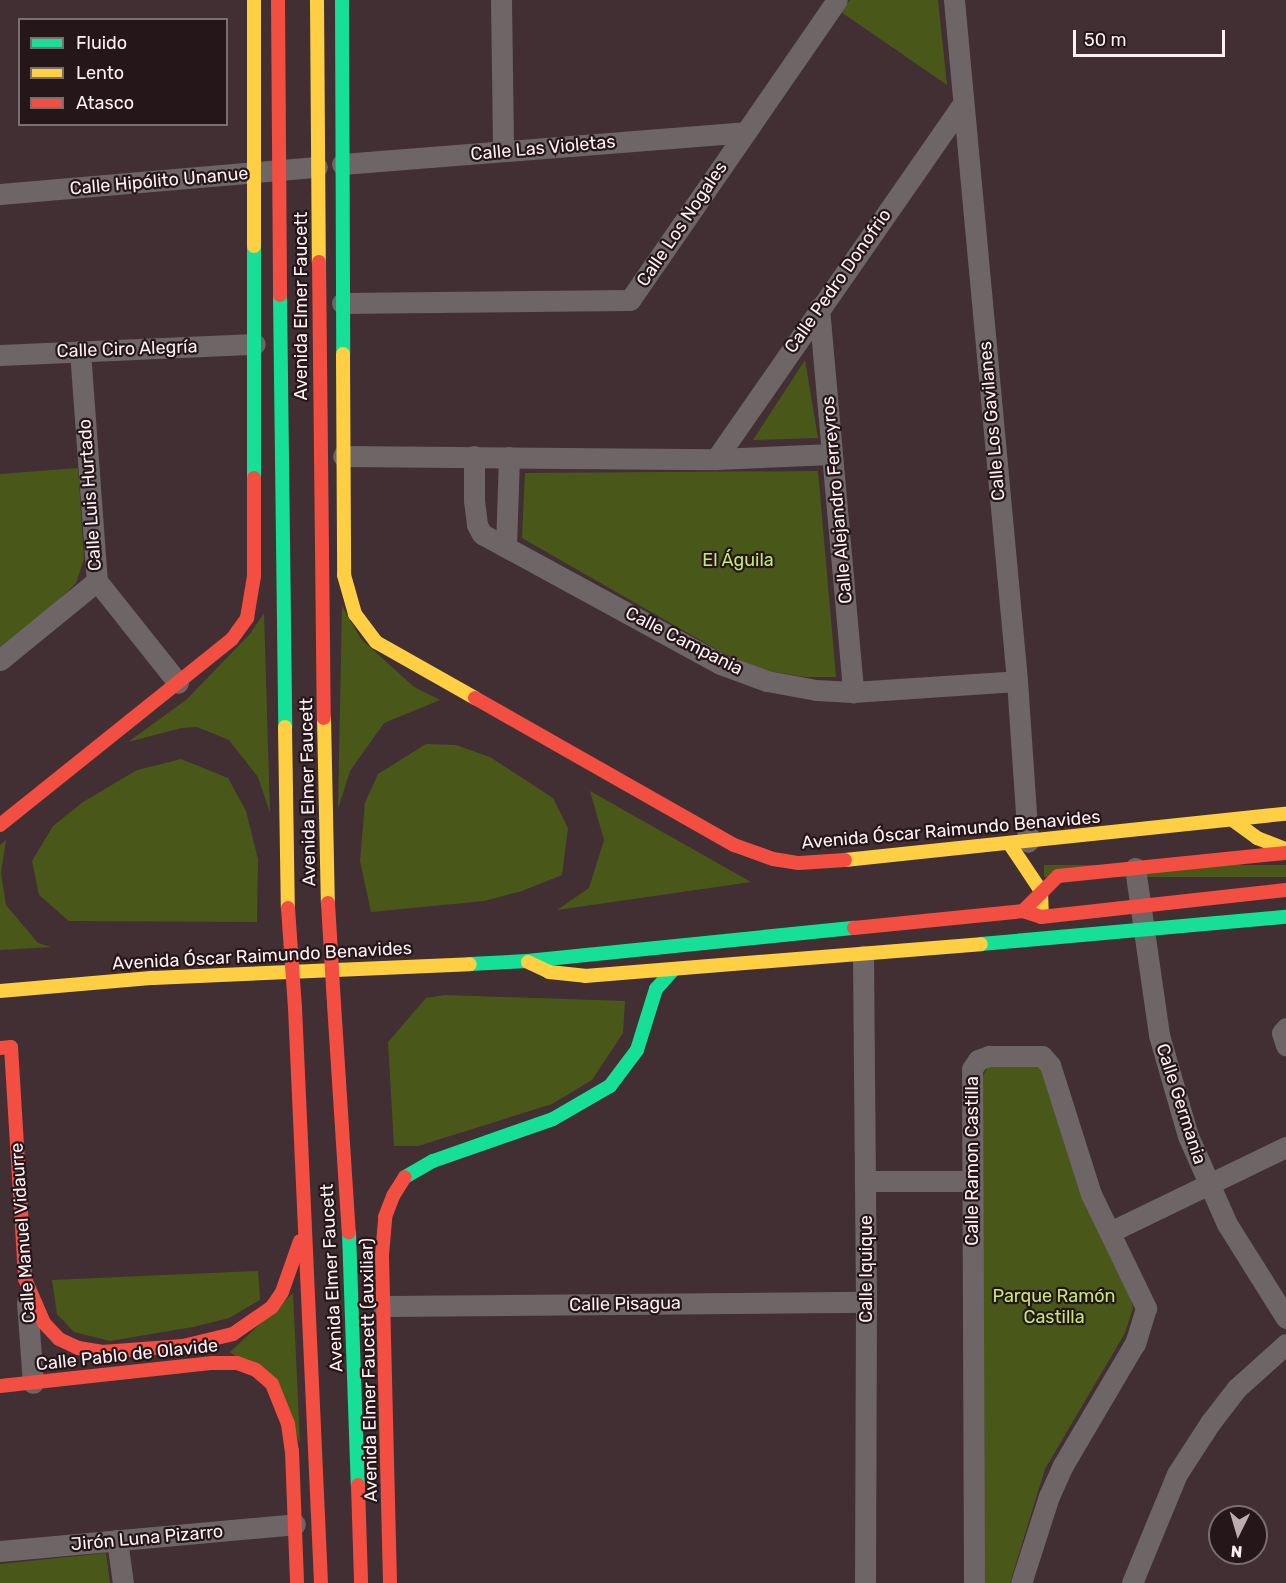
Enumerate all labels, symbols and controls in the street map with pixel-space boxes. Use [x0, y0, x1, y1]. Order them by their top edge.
legend [18, 18, 228, 126]
scale bar [1076, 18, 1228, 56]
text: 50 m [1084, 29, 1127, 51]
text: Fluido [76, 32, 127, 54]
text: Lento [76, 62, 124, 84]
text: Atasco [76, 92, 134, 114]
street label: Calle Las Violetas [469, 131, 617, 165]
street label: Calle Los Nogales [632, 157, 732, 291]
street label: Calle Hipólito Unanue [69, 162, 249, 200]
street label: Calle Pedro Donofrio [780, 205, 896, 357]
street label: Avenida Elmer Faucett [290, 212, 312, 400]
street label: Calle Ciro Alegría [56, 336, 198, 362]
street label: Calle Los Gavilanes [974, 340, 1010, 502]
street label: Calle Alejandro Ferreyros [817, 395, 857, 605]
street label: Calle Luis Hurtado [74, 418, 106, 572]
park label: El Águila [702, 549, 774, 571]
street label: Calle Campania [622, 602, 746, 680]
street label: Avenida Elmer Faucett [296, 697, 320, 887]
street label: Avenida Óscar Raimundo Benavides [800, 806, 1102, 854]
street label: Avenida Óscar Raimundo Benavides [111, 937, 413, 975]
street label: Calle Germania [1151, 1041, 1211, 1167]
street label: Calle Ramon Castilla [961, 1076, 983, 1246]
street label: Calle Manuel Vidaurre [6, 1142, 40, 1324]
street label: Avenida Elmer Faucett [316, 1183, 348, 1373]
street label: Calle Iquique [855, 1215, 877, 1323]
street label: Avenida Elmer Faucett (auxiliar) [356, 1238, 382, 1502]
park label: Parque Ramón Castilla [993, 1286, 1115, 1328]
street label: Calle Pisagua [569, 1292, 681, 1316]
street label: Calle Pablo de Olavide [35, 1335, 219, 1375]
north arrow [1208, 1505, 1268, 1565]
street label: Jirón Luna Pizarro [70, 1521, 224, 1555]
text: N [1230, 1541, 1243, 1561]

